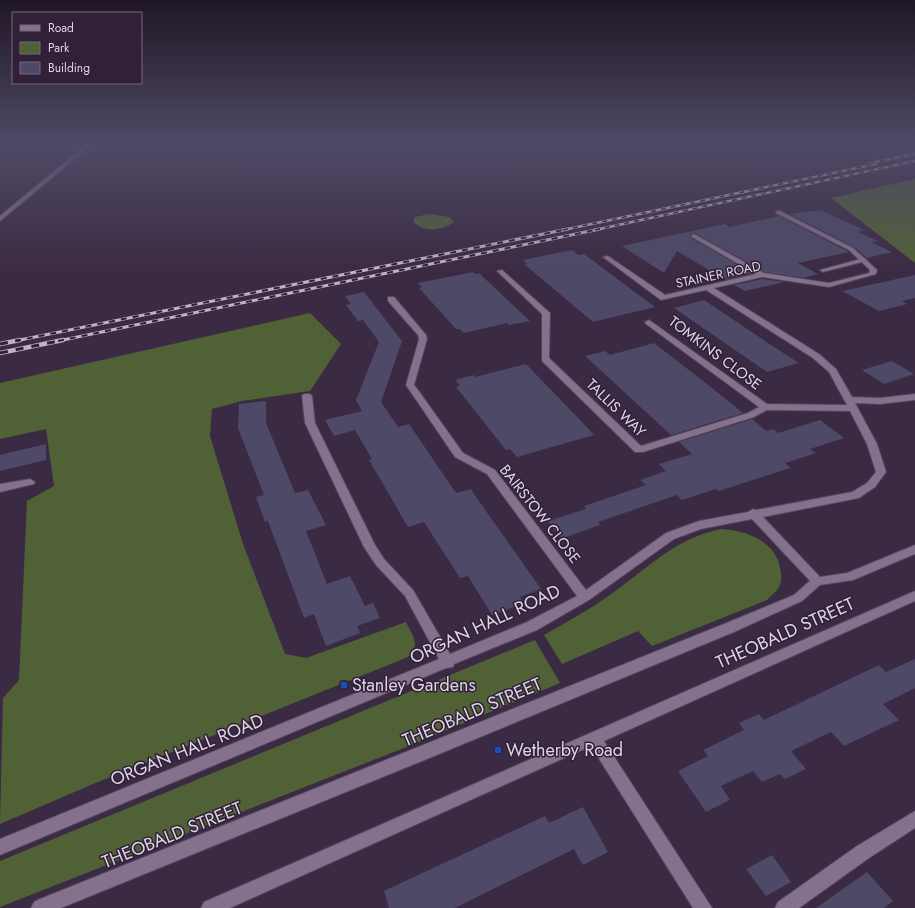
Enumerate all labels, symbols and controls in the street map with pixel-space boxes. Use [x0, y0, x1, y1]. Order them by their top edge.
legend [12, 12, 142, 84]
text: Road [48, 19, 74, 37]
text: Park [48, 39, 70, 57]
text: Building [48, 59, 90, 77]
street label: STAINER ROAD [674, 256, 763, 293]
street label: TOMKINS CLOSE [664, 311, 766, 395]
street label: TALLIS WAY [581, 374, 651, 443]
street label: BAIRSTOW CLOSE [494, 460, 586, 568]
street label: ORGAN HALL ROAD [406, 578, 564, 670]
street label: THEOBALD STREET [712, 591, 859, 675]
street label: THEOBALD STREET [398, 671, 546, 753]
place label: Stanley Gardens [352, 672, 476, 698]
marker: Stanley Gardens [339, 680, 349, 690]
street label: ORGAN HALL ROAD [106, 707, 268, 793]
place label: Wetherby Road [506, 737, 623, 763]
marker: Wetherby Road [493, 745, 503, 755]
street label: THEOBALD STREET [98, 795, 247, 875]

